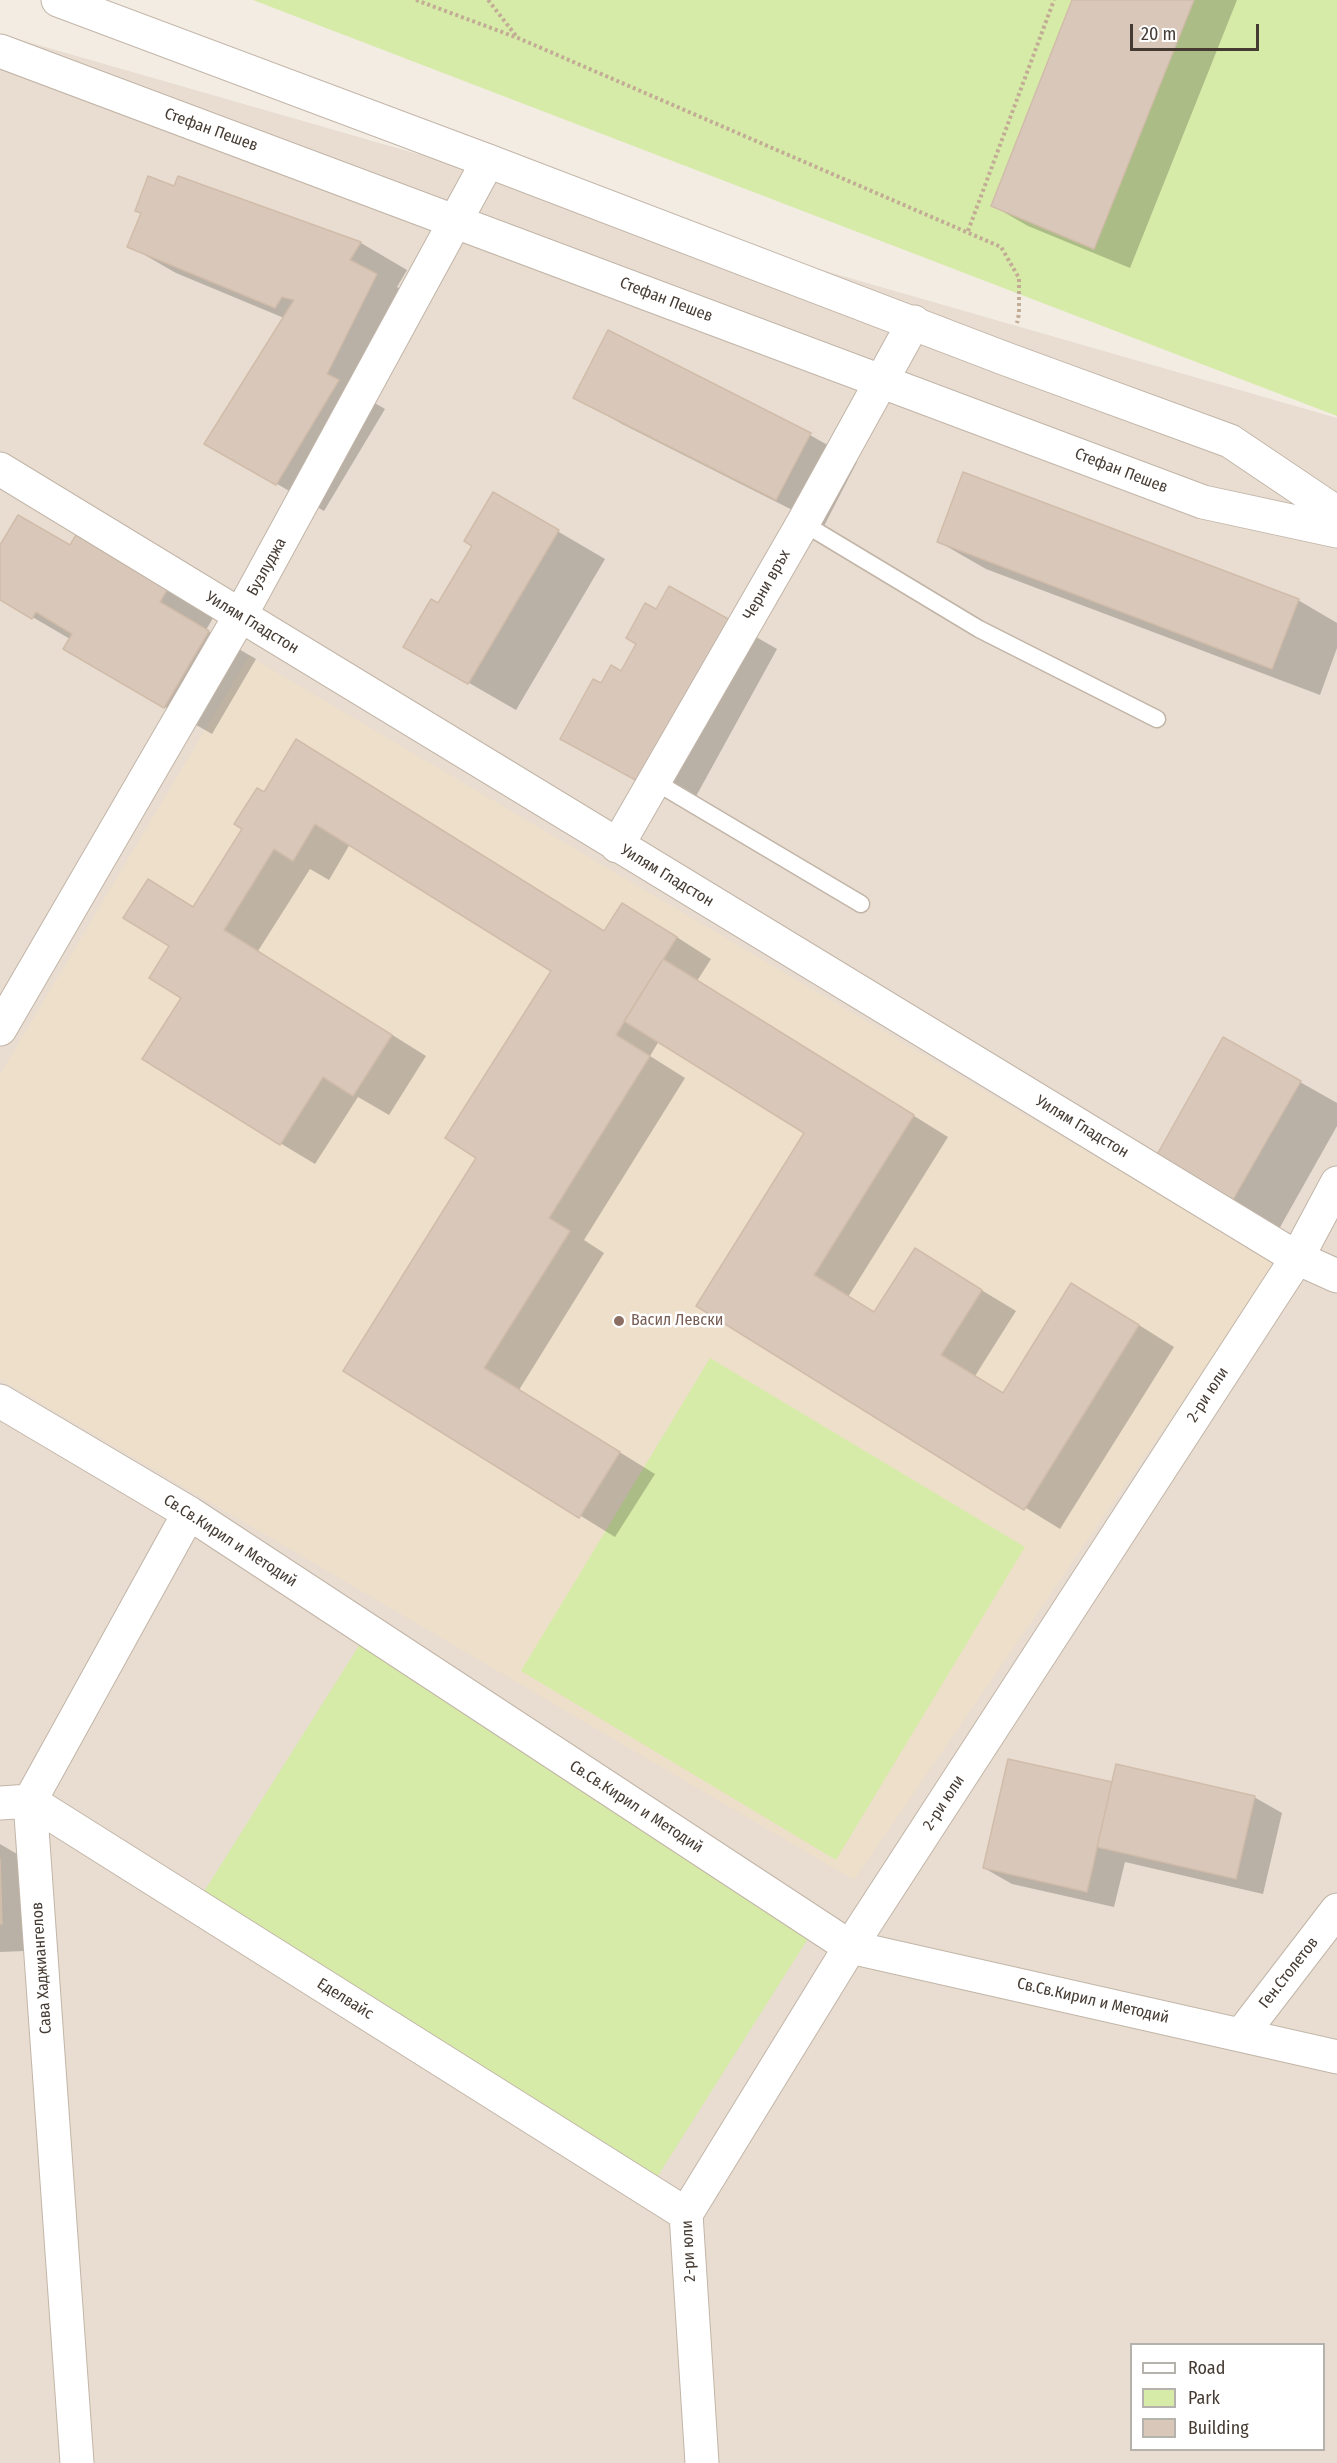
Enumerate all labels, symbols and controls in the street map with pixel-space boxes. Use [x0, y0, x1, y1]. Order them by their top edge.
scale bar [1133, 12, 1262, 50]
text: 20 m [1141, 23, 1176, 45]
street label: Стефан Пешев [162, 104, 260, 156]
street label: Стефан Пешев [617, 273, 715, 327]
street label: Стефан Пешев [1072, 444, 1170, 498]
street label: Бузлуджа [243, 535, 291, 599]
street label: Черни връх [739, 547, 795, 623]
street label: Уилям Гладстон [202, 588, 302, 658]
street label: Уилям Гладстон [617, 841, 717, 911]
street label: Уилям Гладстон [1032, 1092, 1132, 1162]
place label: Васил Левски [631, 1311, 723, 1331]
marker: Васил Левски [612, 1314, 626, 1328]
street label: 2-ри юли [1183, 1364, 1233, 1426]
street label: Св.Св.Кирил и Методий [160, 1491, 300, 1591]
street label: Св.Св.Кирил и Методий [566, 1757, 706, 1857]
street label: 2-ри юли [919, 1772, 969, 1834]
street label: Сава Хаджиангелов [28, 1901, 56, 2035]
street label: Ген.Столетов [1255, 1934, 1323, 2012]
street label: Еделвайс [313, 1974, 377, 2024]
street label: Св.Св.Кирил и Методий [1015, 1974, 1171, 2028]
street label: 2-ри юли [678, 2220, 700, 2282]
legend [1130, 2343, 1325, 2451]
text: Road [1188, 2357, 1225, 2379]
text: Park [1188, 2387, 1220, 2409]
text: Building [1188, 2417, 1249, 2439]

